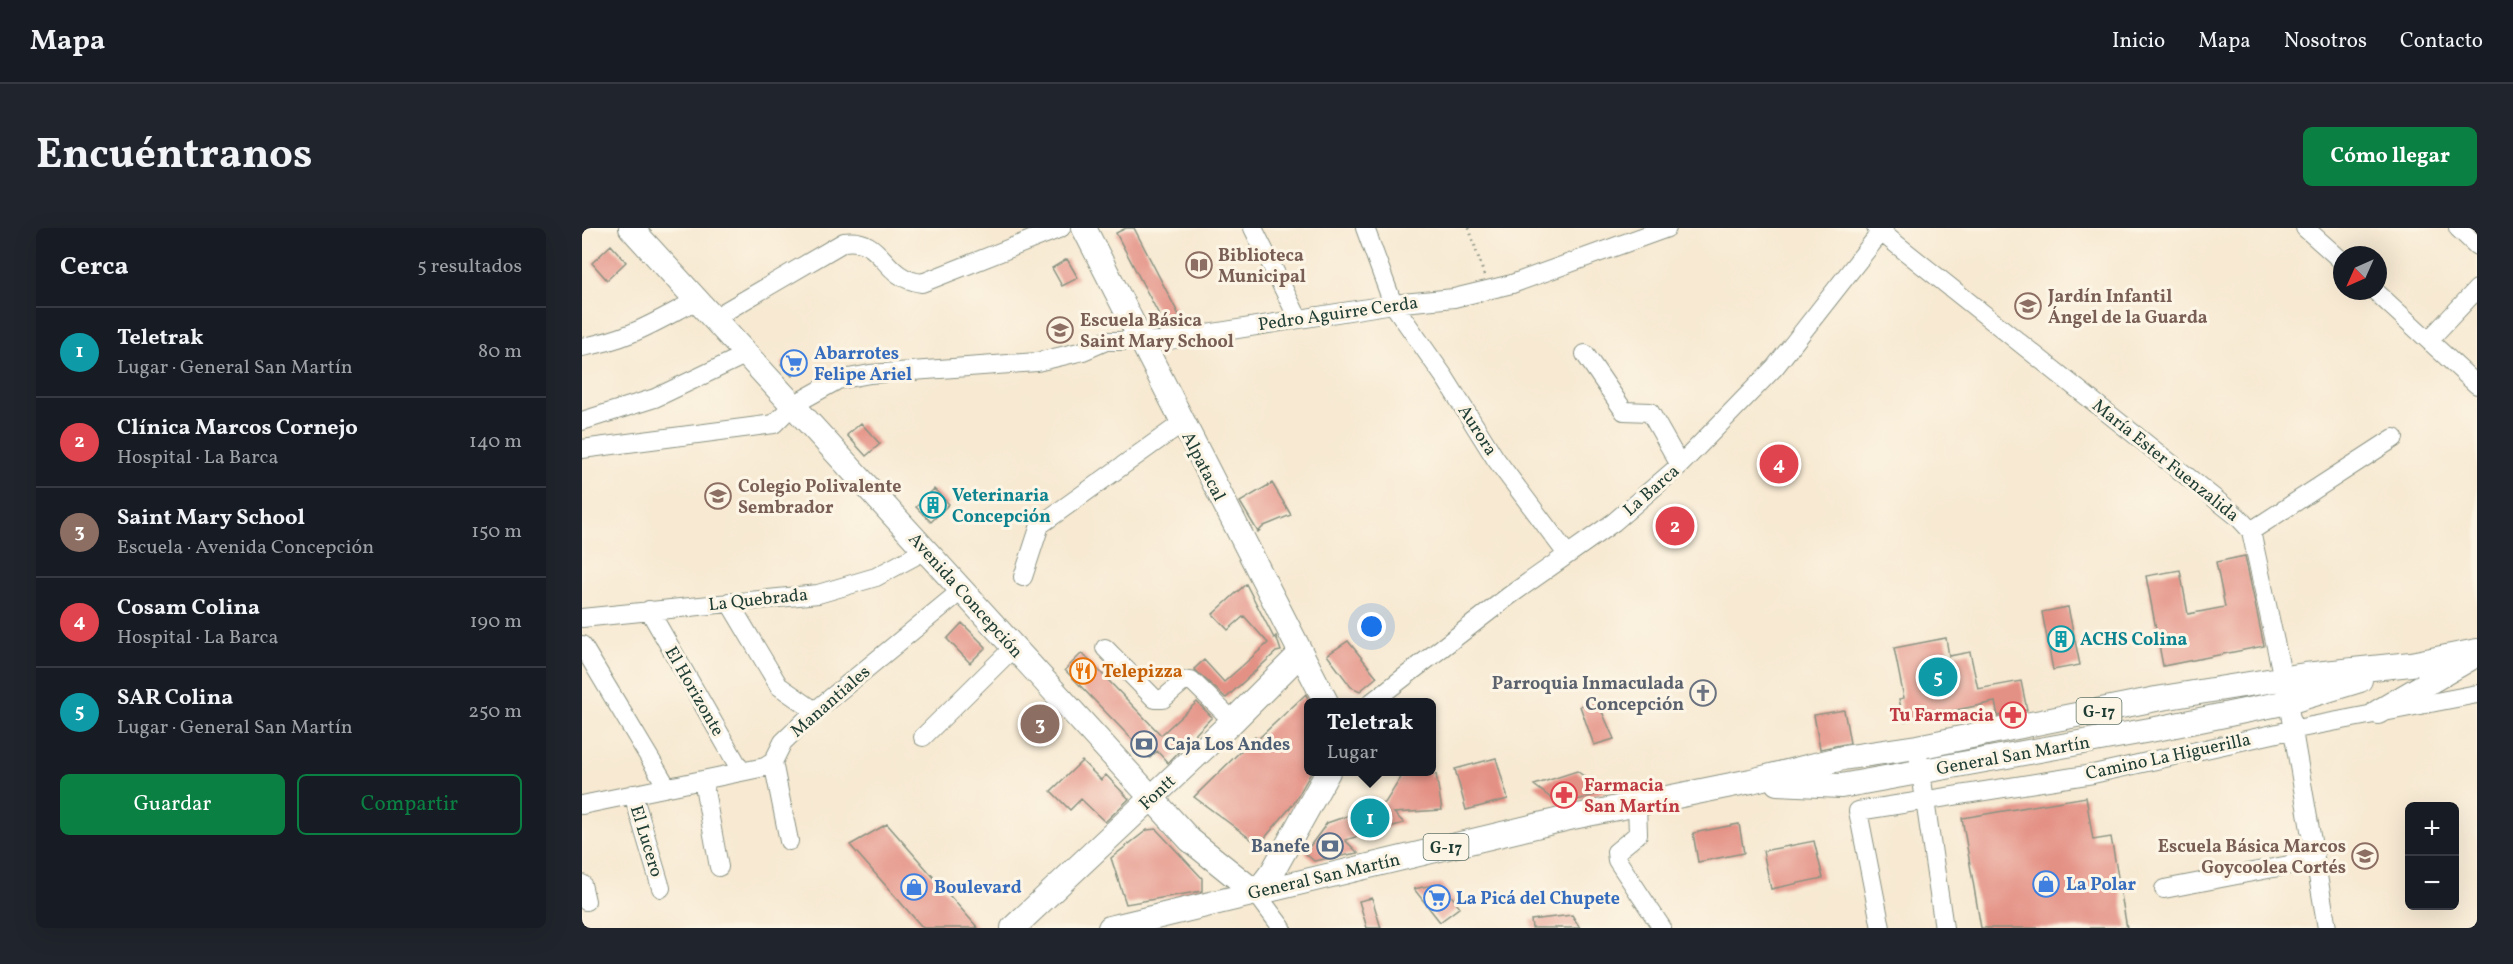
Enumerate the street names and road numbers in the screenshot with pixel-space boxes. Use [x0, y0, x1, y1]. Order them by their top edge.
street label: Pedro Aguirre Cerda [1257, 291, 1420, 338]
street label: María Ester Fuenzalida [2086, 394, 2244, 528]
street label: Aurora [1451, 400, 1503, 461]
street label: Alpatacal [1175, 428, 1231, 506]
street label: La Barca [1618, 460, 1686, 523]
street label: Avenida Concepción [902, 528, 1028, 664]
street label: La Quebrada [707, 583, 809, 618]
street label: El Horizonte [658, 642, 730, 741]
street label: Manantiales [786, 660, 876, 744]
road number: G-17 [2076, 698, 2122, 724]
street label: Camino La Higuerilla [2083, 728, 2253, 787]
street label: General San Martín [1935, 731, 2092, 782]
street label: Fontt [1134, 770, 1182, 817]
street label: El Lucero [623, 803, 668, 880]
road number: G-17 [1424, 834, 1468, 860]
street label: General San Martín [1246, 848, 1403, 907]

